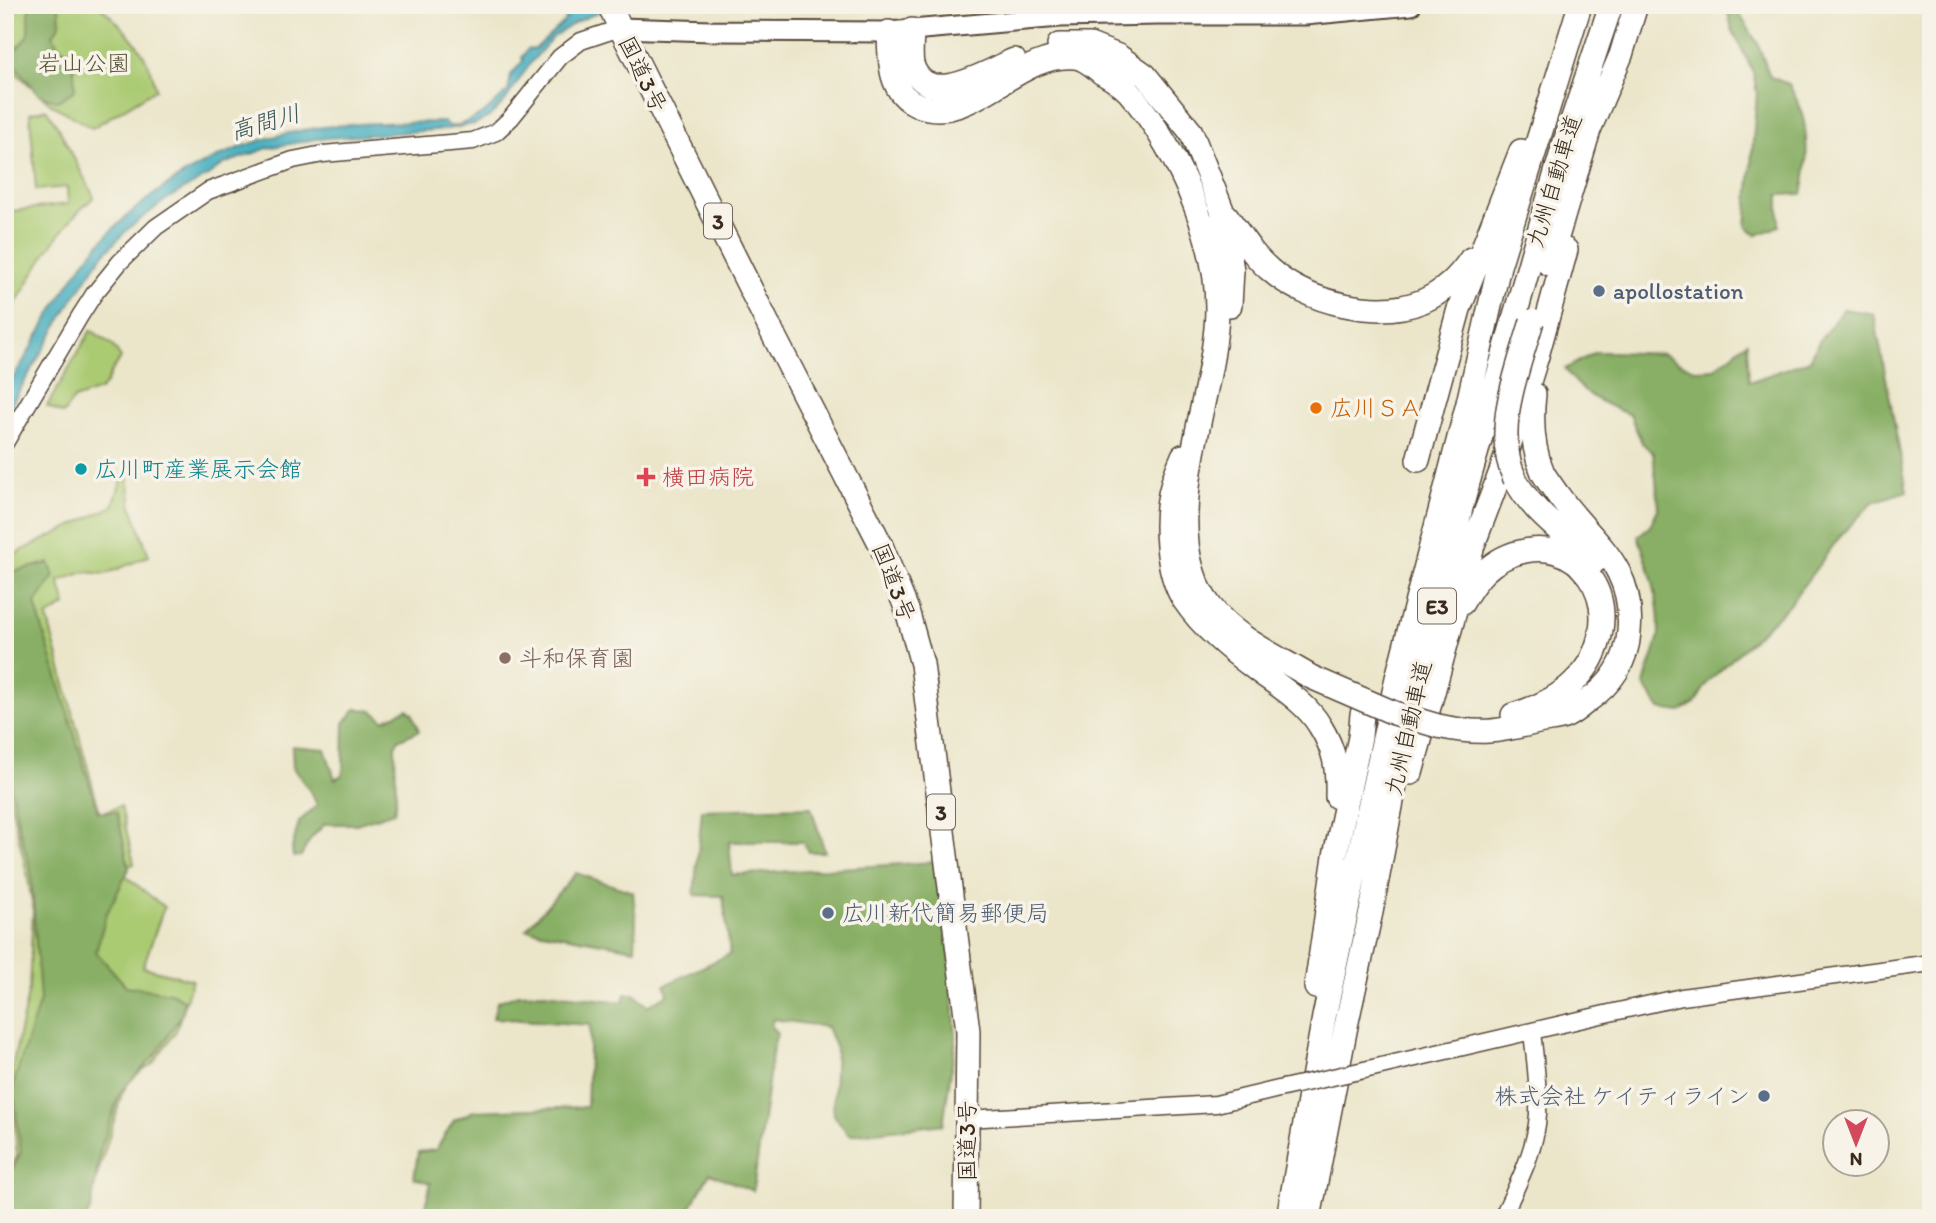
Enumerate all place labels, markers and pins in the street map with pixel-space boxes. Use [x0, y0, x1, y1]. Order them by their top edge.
place label: apollostation [1613, 277, 1744, 305]
marker: apollostation [1591, 283, 1607, 299]
place label: 広川ＳＡ [1330, 394, 1422, 422]
marker: 広川ＳＡ [1308, 400, 1324, 416]
place label: 広川町産業展示会館 [95, 455, 302, 483]
marker: 広川町産業展示会館 [73, 461, 89, 477]
place label: 横田病院 [662, 463, 754, 491]
marker: 横田病院 [636, 467, 656, 487]
place label: 斗和保育園 [519, 644, 634, 672]
marker: 斗和保育園 [497, 650, 513, 666]
place label: 広川新代簡易郵便局 [842, 899, 1049, 927]
marker: 広川新代簡易郵便局 [820, 905, 836, 921]
place label: 株式会社 ケイティライン [1494, 1082, 1750, 1110]
marker: 株式会社 ケイティライン [1756, 1088, 1772, 1104]

